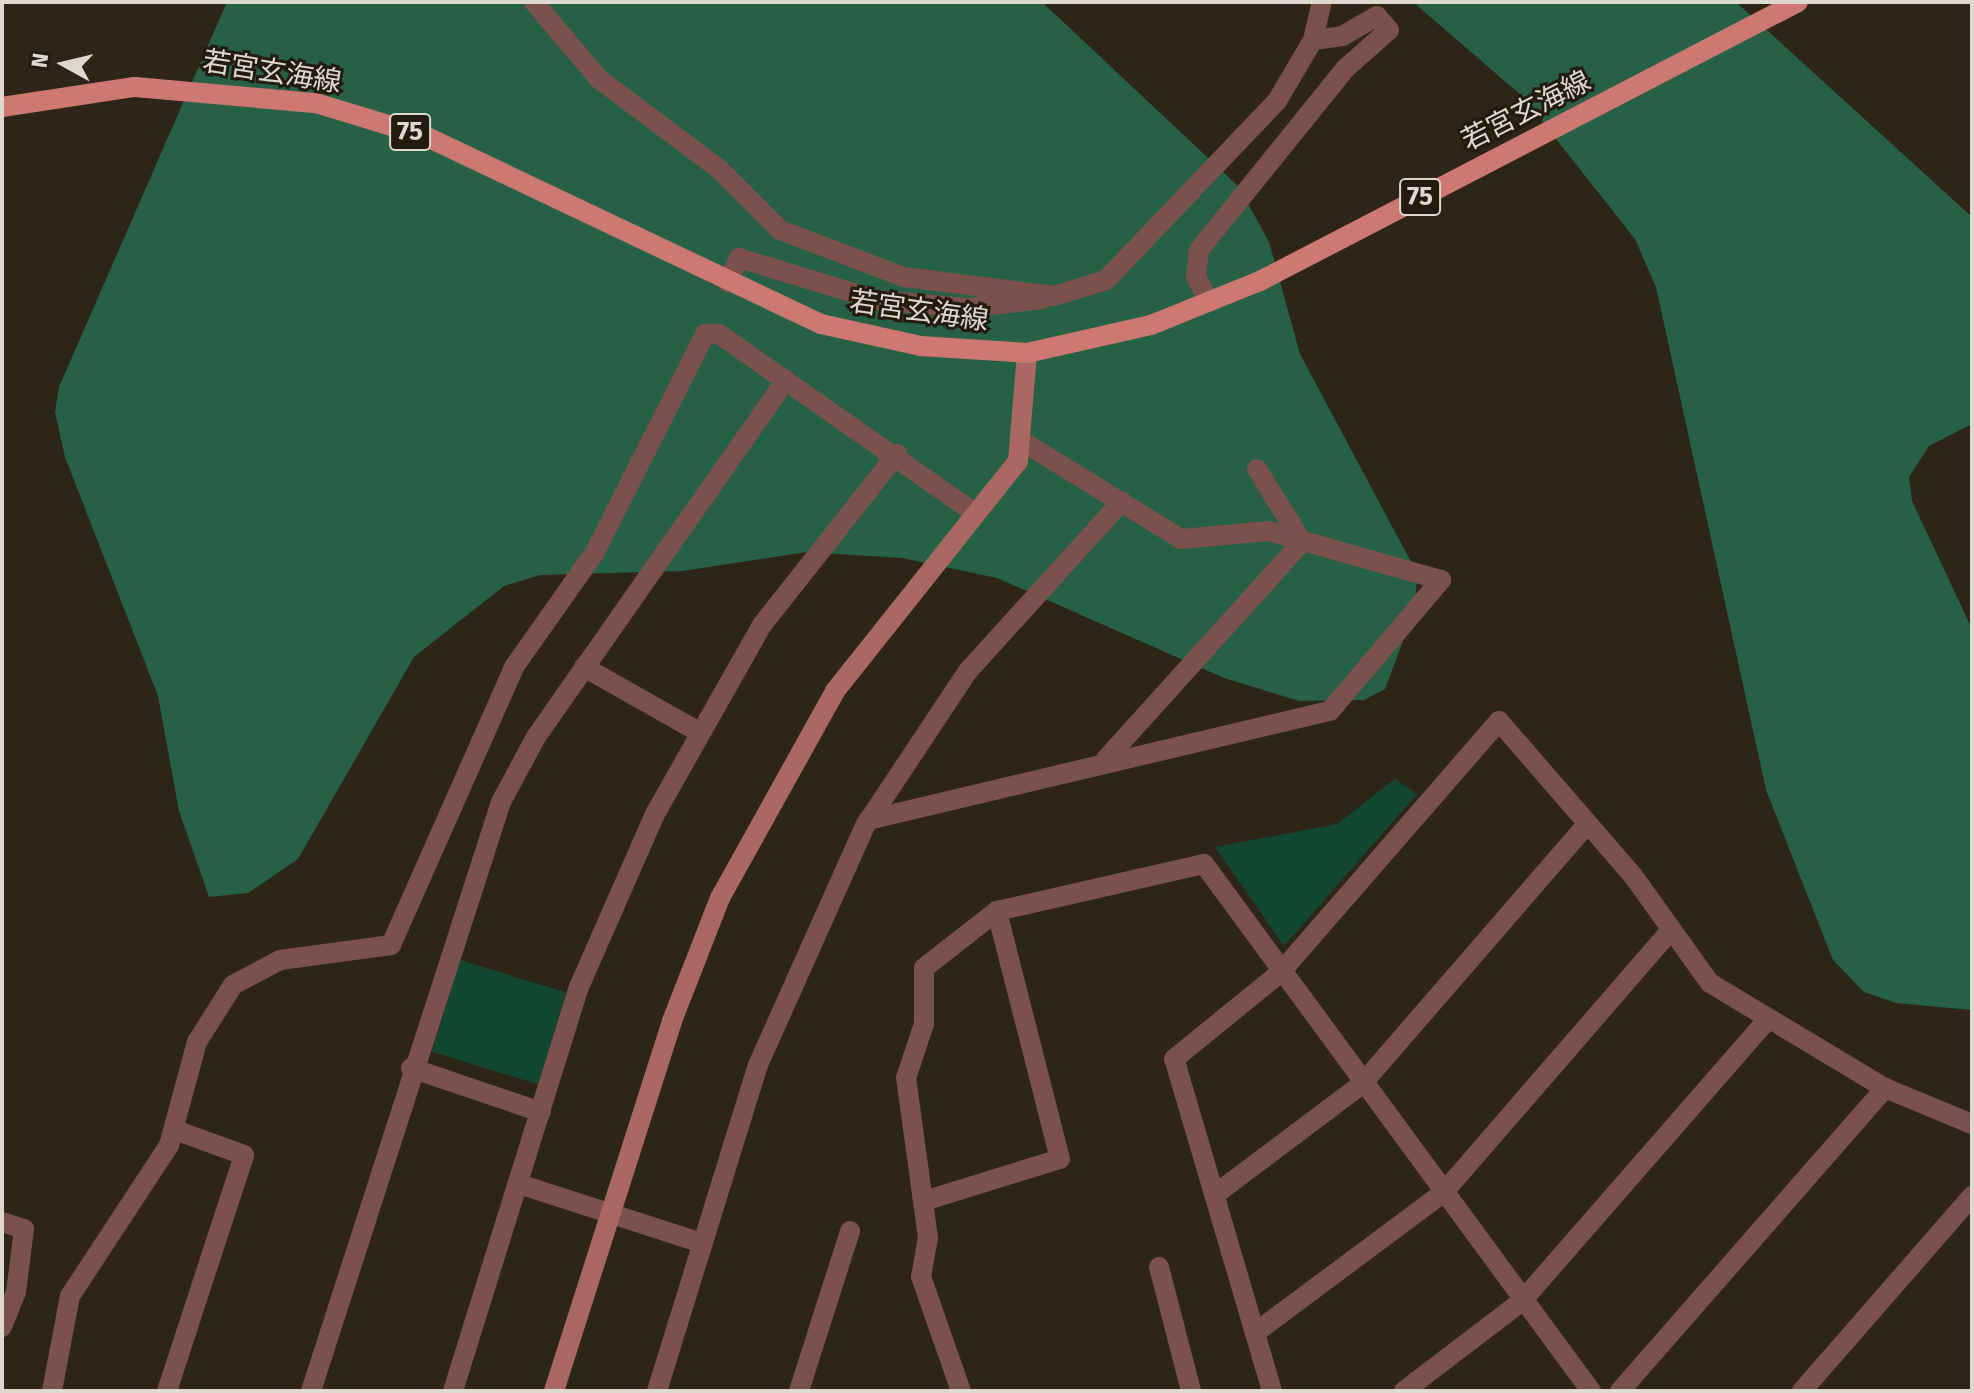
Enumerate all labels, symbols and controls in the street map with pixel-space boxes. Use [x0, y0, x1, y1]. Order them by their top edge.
north arrow [24, 24, 104, 104]
street label: 若宮玄海線 [200, 44, 344, 100]
text: N [25, 51, 54, 70]
street label: 若宮玄海線 [1456, 64, 1596, 158]
road number: 75 [388, 110, 432, 154]
road number: 75 [1398, 175, 1442, 219]
street label: 若宮玄海線 [847, 285, 991, 337]

